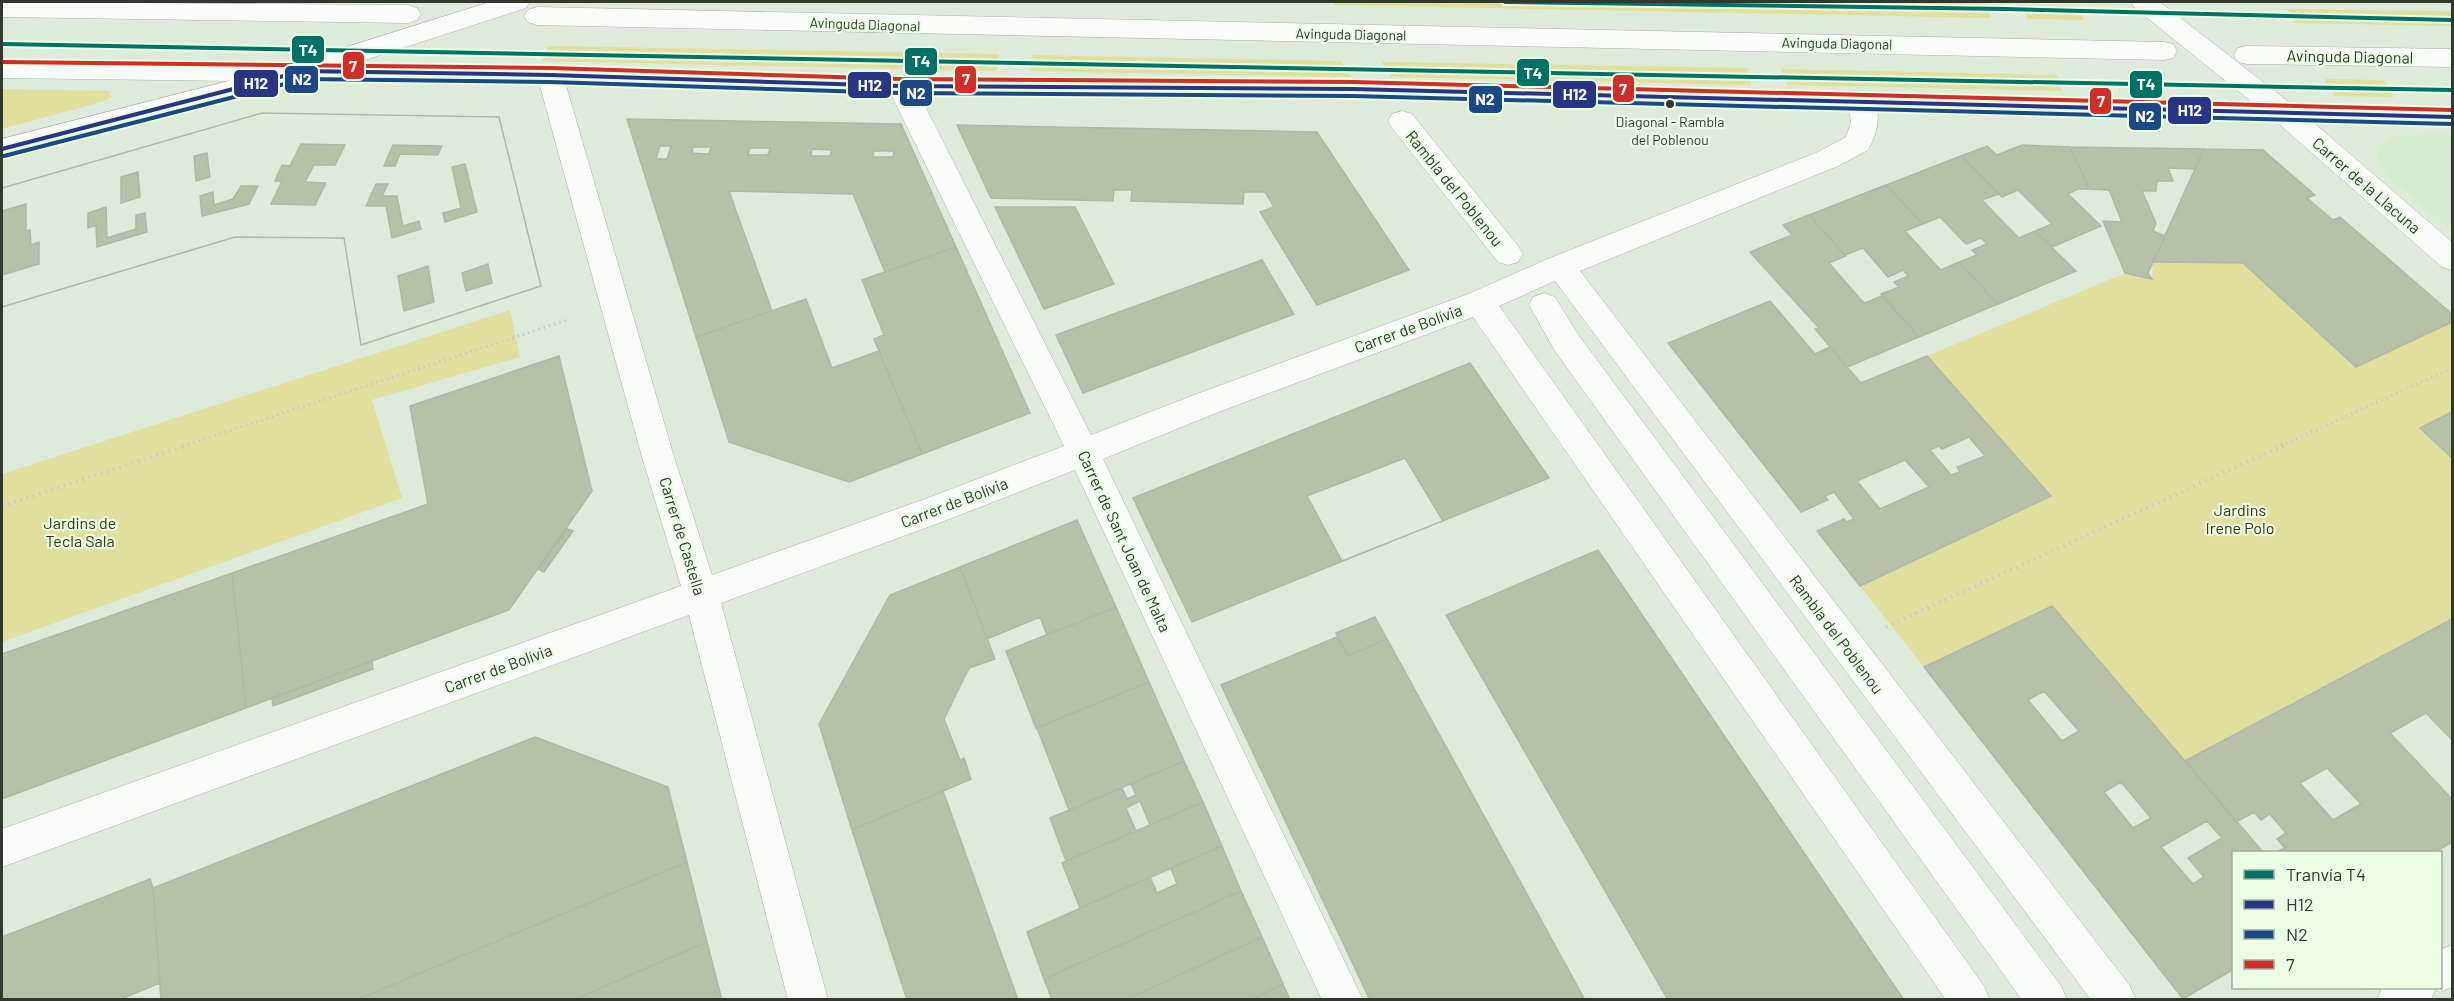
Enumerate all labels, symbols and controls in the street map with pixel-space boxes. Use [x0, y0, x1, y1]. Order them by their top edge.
street label: Avinguda Diagonal [809, 14, 921, 34]
street label: Avinguda Diagonal [1295, 25, 1407, 43]
street label: Avinguda Diagonal [1781, 34, 1893, 52]
line badge: T4 [291, 35, 325, 64]
text: T4 [298, 40, 318, 59]
street label: Avinguda Diagonal [2286, 45, 2414, 67]
line badge: T4 [904, 47, 938, 76]
line badge: 7 [342, 51, 365, 80]
text: T4 [911, 51, 931, 70]
text: 7 [349, 56, 357, 75]
line badge: T4 [1516, 58, 1550, 87]
text: T4 [1523, 63, 1543, 82]
line badge: N2 [284, 65, 319, 94]
line badge: 7 [954, 65, 977, 94]
line badge: H12 [233, 69, 279, 98]
text: N2 [292, 69, 312, 88]
text: 7 [962, 69, 970, 88]
line badge: T4 [2129, 70, 2163, 99]
line badge: H12 [847, 71, 892, 99]
text: H12 [244, 73, 268, 92]
line badge: 7 [1612, 74, 1635, 103]
text: T4 [2136, 74, 2156, 93]
text: H12 [858, 75, 882, 94]
line badge: N2 [899, 79, 933, 107]
text: 7 [1619, 79, 1627, 98]
line badge: H12 [1552, 80, 1597, 109]
text: N2 [906, 83, 926, 102]
text: H12 [1563, 84, 1587, 103]
line badge: N2 [1468, 85, 1503, 114]
line badge: 7 [2089, 87, 2112, 115]
text: N2 [1475, 89, 1495, 108]
text: 7 [2097, 91, 2105, 110]
line badge: H12 [2167, 96, 2212, 125]
marker: Diagonal - Rambla del Poblenou [1664, 98, 1676, 110]
text: H12 [2178, 100, 2202, 119]
line badge: N2 [2128, 102, 2162, 131]
text: N2 [2135, 106, 2155, 125]
place label: Diagonal - Rambla del Poblenou [1616, 113, 1724, 148]
street label: Rambla del Poblenou [1402, 126, 1508, 250]
street label: Carrer de la Llacuna [2309, 133, 2425, 237]
street label: Carrer de Bolívia [1352, 300, 1464, 356]
street label: Carrer de Sant Joan de Malta [1075, 447, 1175, 635]
street label: Carrer de Bolívia [898, 473, 1010, 531]
street label: Carrer de Castella [656, 475, 710, 597]
park label: Jardins Irene Polo [2206, 500, 2274, 537]
park label: Jardins de Tecla Sala [44, 513, 116, 550]
street label: Rambla del Poblenou [1786, 571, 1888, 697]
street label: Carrer de Bolívia [442, 640, 554, 696]
legend [2232, 851, 2442, 989]
text: Tranvía T4 [2286, 863, 2366, 885]
text: H12 [2286, 893, 2314, 915]
text: N2 [2286, 923, 2308, 945]
text: 7 [2286, 953, 2295, 975]

